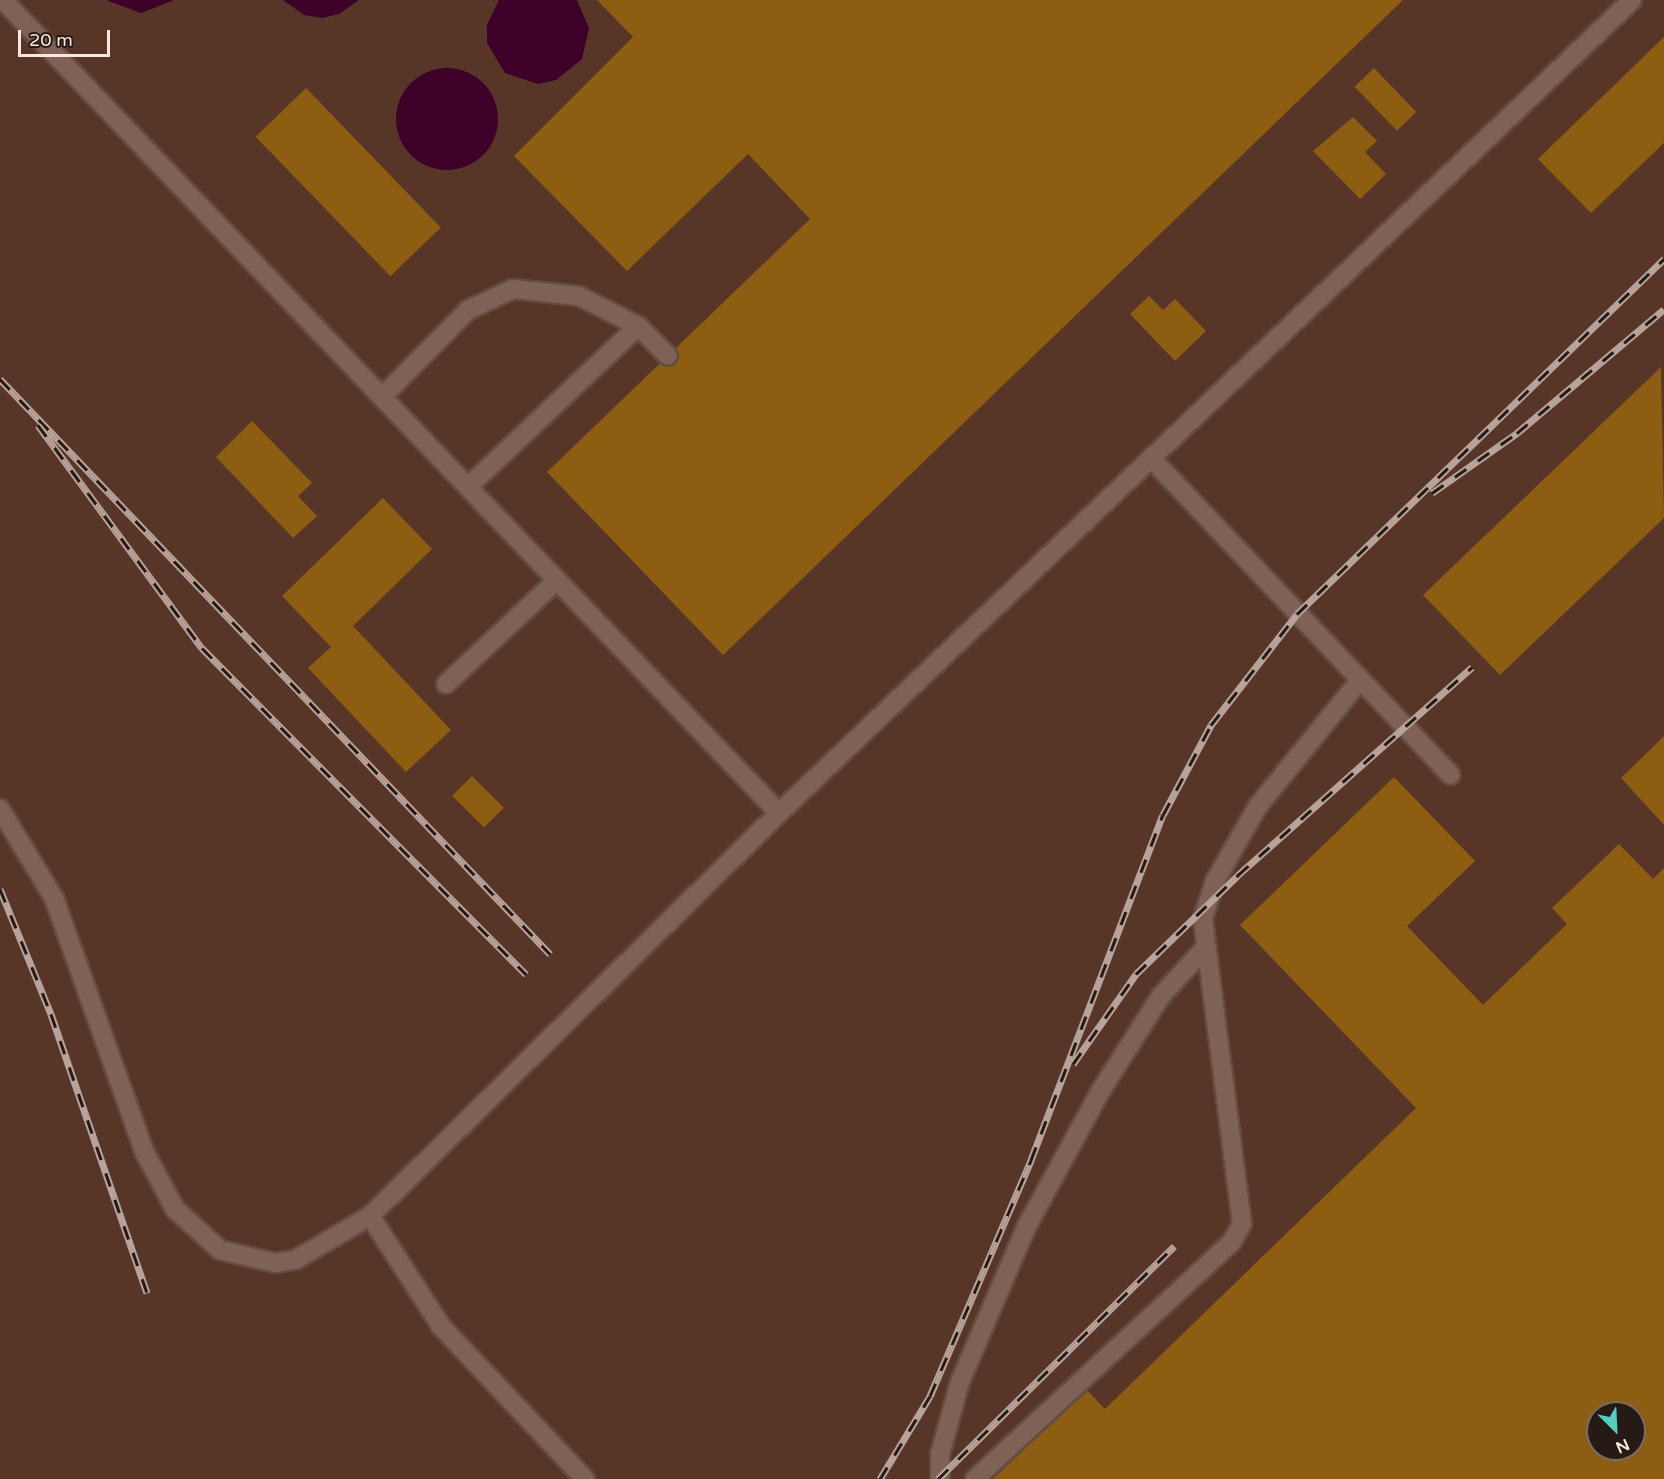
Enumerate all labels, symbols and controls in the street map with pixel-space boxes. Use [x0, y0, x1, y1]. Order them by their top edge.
scale bar [21, 18, 112, 56]
text: 20 m [29, 29, 73, 51]
north arrow [1586, 1401, 1646, 1461]
text: N [1613, 1434, 1632, 1457]

